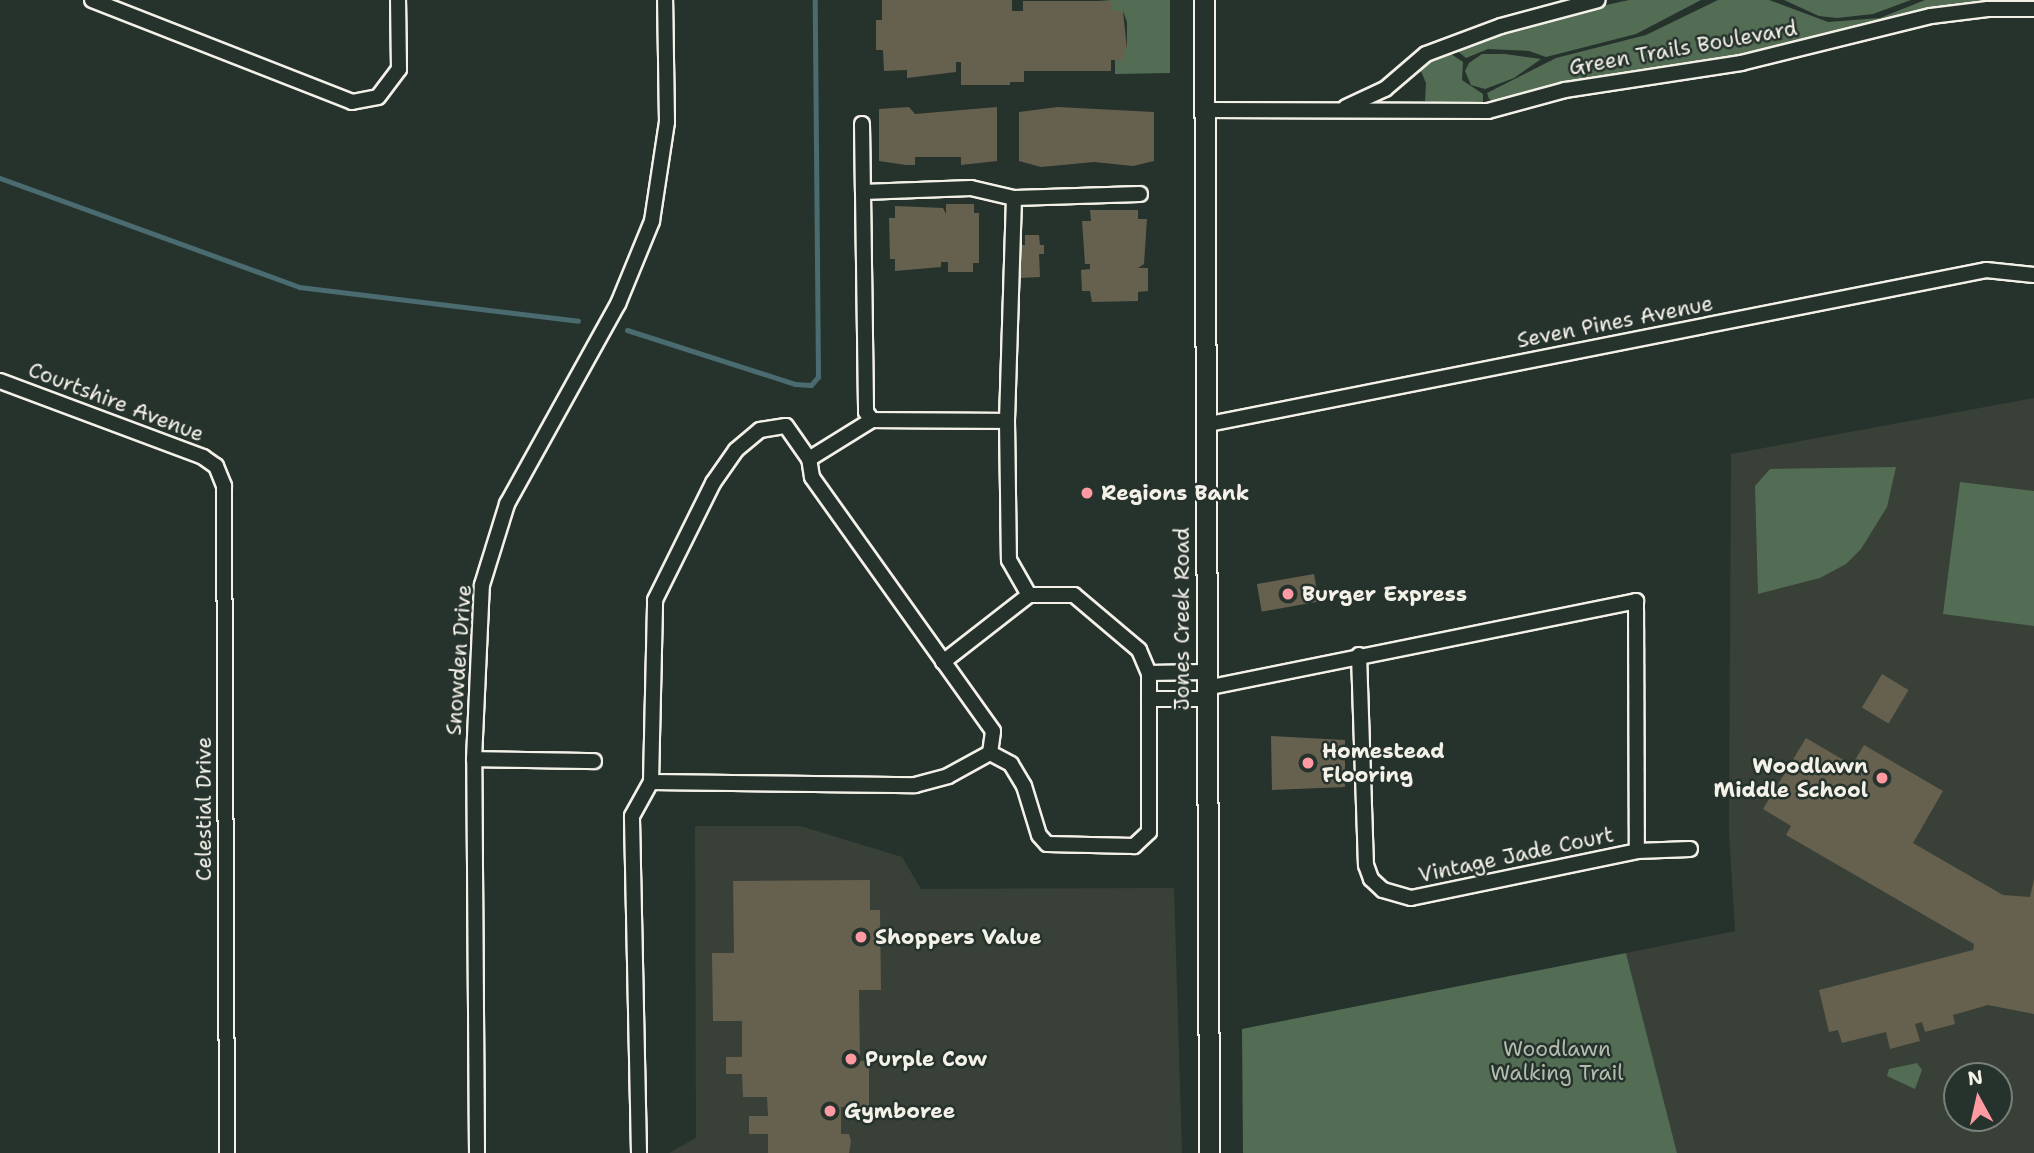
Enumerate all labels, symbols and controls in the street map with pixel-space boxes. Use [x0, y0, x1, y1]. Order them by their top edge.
street label: Green Trails Boulevard [1567, 16, 1799, 80]
street label: Seven Pines Avenue [1515, 291, 1715, 353]
street label: Courtshire Avenue [25, 357, 207, 447]
place label: Regions Bank [1101, 480, 1249, 506]
marker: Regions Bank [1079, 485, 1095, 501]
street label: Jones Creek Road [1169, 527, 1195, 711]
place label: Burger Express [1302, 581, 1467, 607]
street label: Snowden Drive [441, 584, 477, 736]
marker: Burger Express [1280, 586, 1296, 602]
street label: Celestial Drive [191, 737, 217, 881]
place label: Homestead Flooring [1322, 738, 1445, 788]
place label: Woodlawn Middle School [1714, 753, 1868, 803]
marker: Homestead Flooring [1300, 755, 1316, 771]
marker: Woodlawn Middle School [1874, 770, 1890, 786]
street label: Vintage Jade Court [1416, 822, 1616, 888]
place label: Shoppers Value [875, 924, 1042, 950]
marker: Shoppers Value [853, 929, 869, 945]
park label: Woodlawn Walking Trail [1490, 1036, 1624, 1086]
place label: Purple Cow [865, 1046, 987, 1072]
marker: Purple Cow [843, 1051, 859, 1067]
north arrow [1943, 1062, 2013, 1132]
text: N [1966, 1064, 1984, 1091]
place label: Gymboree [844, 1098, 955, 1124]
marker: Gymboree [822, 1103, 838, 1119]

